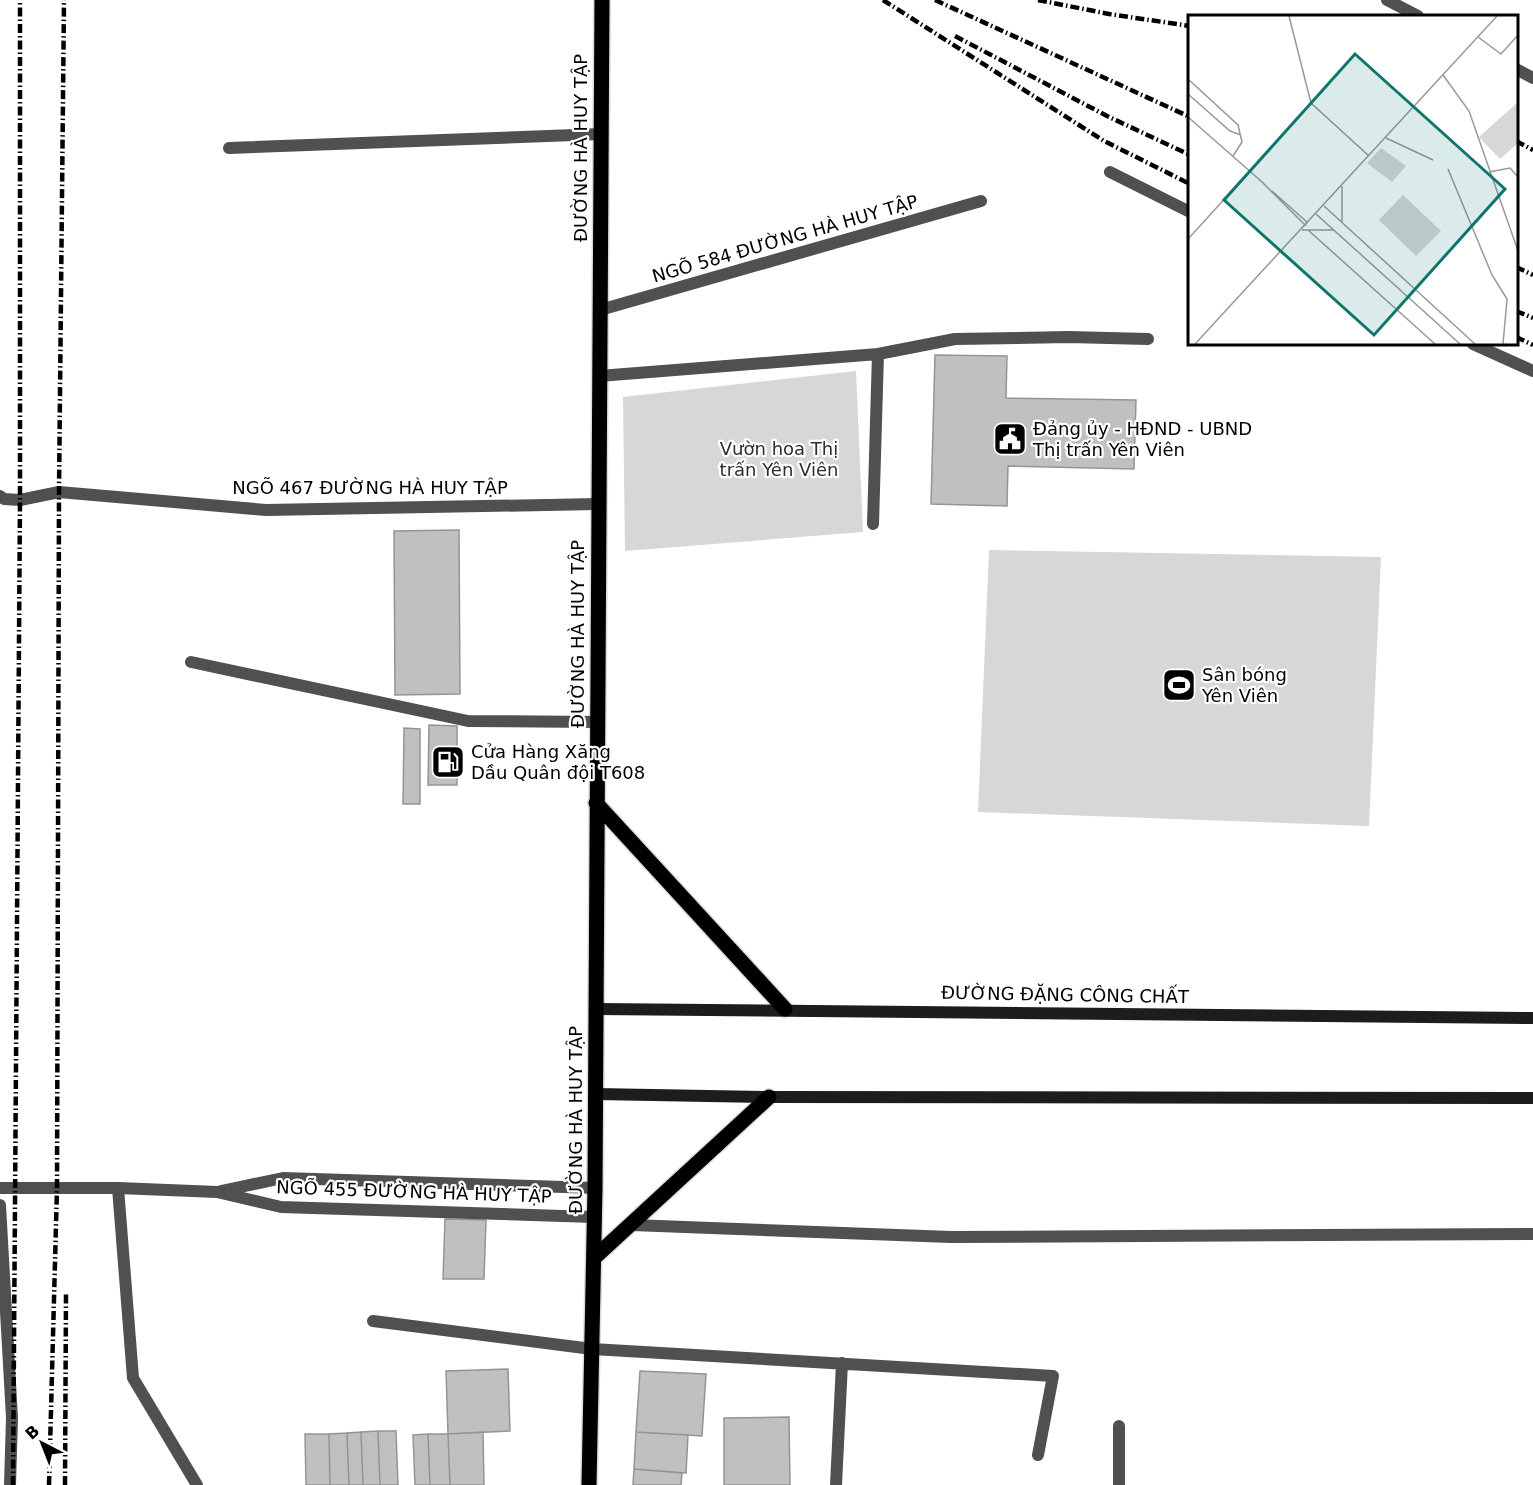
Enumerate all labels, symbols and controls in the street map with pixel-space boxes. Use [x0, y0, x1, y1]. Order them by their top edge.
inset map [1188, 15, 1518, 345]
street label: ĐƯỜNG HÀ HUY TẬP [570, 54, 591, 242]
street label: NGÕ 584 ĐƯỜNG HÀ HUY TẬP [650, 190, 920, 287]
place label: Đảng ủy - HĐND - UBND Thị trấn Yên Viên [1032, 418, 1252, 460]
public building icon: Đảng ủy - HĐND - UBND Thị trấn Yên Viên [992, 421, 1028, 457]
park label: Vườn hoa Thị trấn Yên Viên [720, 438, 838, 480]
street label: NGÕ 467 ĐƯỜNG HÀ HUY TẬP [232, 477, 508, 498]
street label: ĐƯỜNG HÀ HUY TẬP [567, 540, 588, 728]
place label: Sân bóng Yên Viên [1201, 664, 1287, 706]
sports icon: Sân bóng Yên Viên [1161, 667, 1197, 703]
place label: Cửa Hàng Xăng Dầu Quân đội T608 [471, 741, 645, 783]
fuel station icon: Cửa Hàng Xăng Dầu Quân đội T608 [430, 744, 466, 780]
street label: ĐƯỜNG ĐẶNG CÔNG CHẤT [941, 980, 1190, 1007]
street label: ĐƯỜNG HÀ HUY TẬP [565, 1026, 586, 1214]
street label: NGÕ 455 ĐƯỜNG HÀ HUY TẬP [276, 1176, 552, 1207]
north arrow [12, 1413, 72, 1473]
text: B [21, 1421, 43, 1443]

